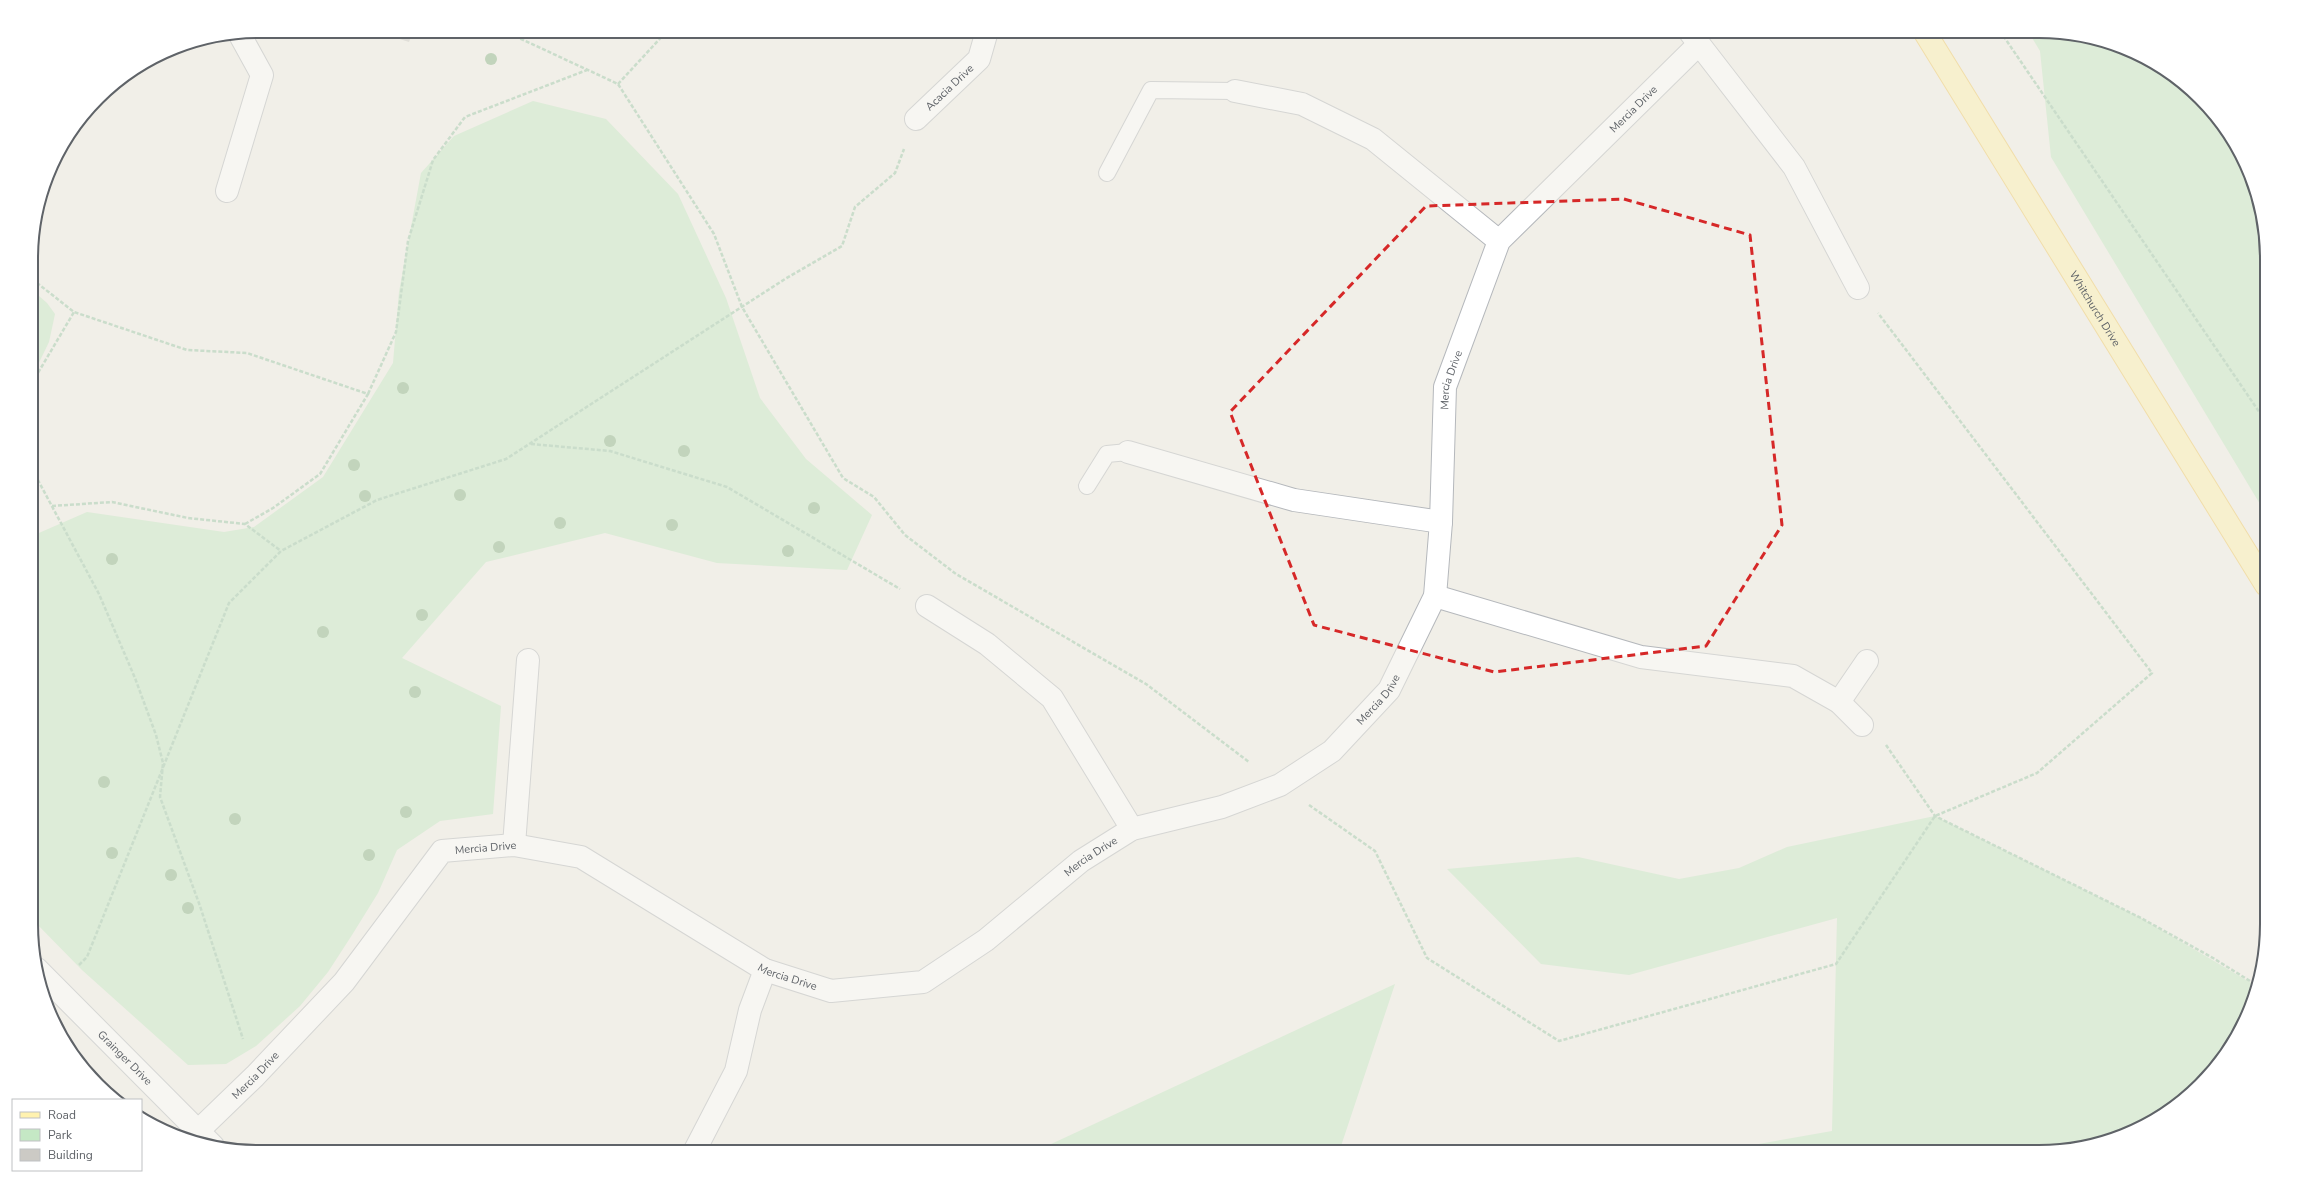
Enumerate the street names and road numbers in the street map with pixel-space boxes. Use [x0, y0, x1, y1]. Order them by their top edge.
street label: Acacia Drive [922, 61, 977, 114]
street label: Mercia Drive [1606, 82, 1661, 136]
street label: Whitchurch Drive [2066, 268, 2124, 349]
street label: Mercia Drive [1437, 348, 1466, 410]
street label: Mercia Drive [1353, 672, 1404, 728]
street label: Mercia Drive [1061, 833, 1120, 880]
street label: Mercia Drive [454, 838, 517, 858]
street label: Mercia Drive [755, 960, 819, 994]
street label: Grainger Drive [94, 1027, 156, 1089]
street label: Mercia Drive [229, 1048, 283, 1103]

